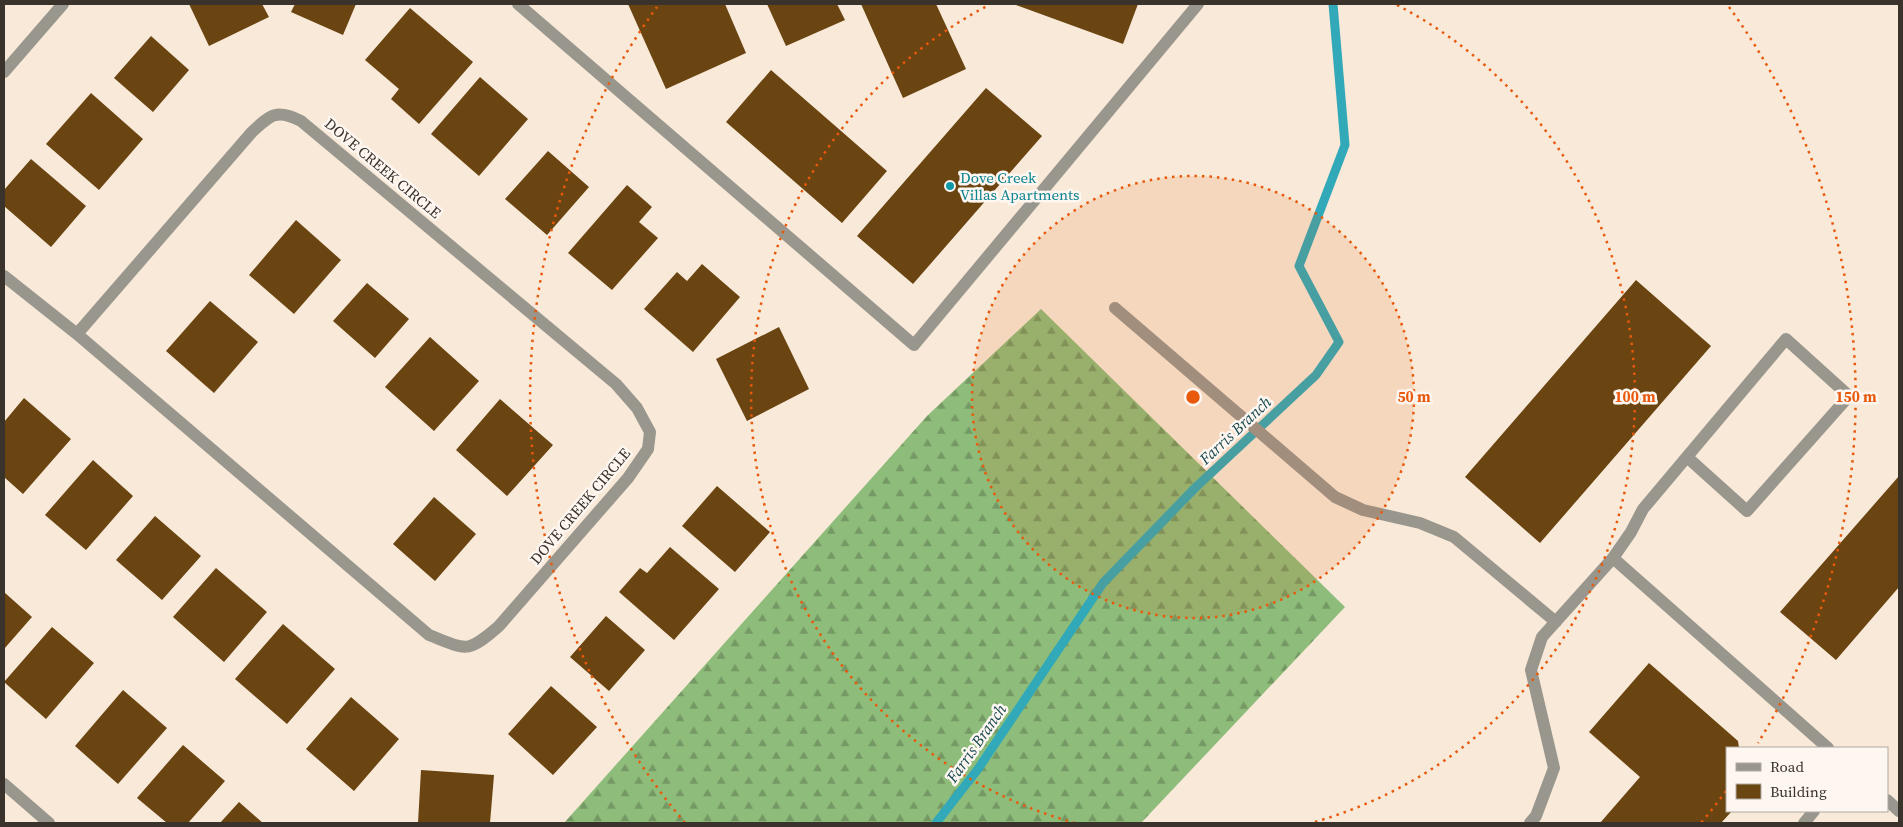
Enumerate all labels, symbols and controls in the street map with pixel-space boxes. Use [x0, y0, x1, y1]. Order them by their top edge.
street label: DOVE CREEK CIRCLE [320, 113, 446, 223]
place label: Dove Creek Villas Apartments [960, 167, 1079, 205]
marker: Dove Creek Villas Apartments [944, 180, 956, 192]
text: 50 m [1397, 386, 1431, 407]
text: 100 m [1614, 386, 1656, 407]
text: 150 m [1835, 386, 1877, 407]
centre of rings [1184, 388, 1202, 406]
water label: Farris Branch [1193, 391, 1276, 470]
street label: DOVE CREEK CIRCLE [525, 443, 635, 569]
water label: Farris Branch [940, 699, 1011, 787]
legend [1726, 747, 1888, 812]
text: Road [1770, 756, 1804, 777]
text: Building [1770, 781, 1827, 802]

